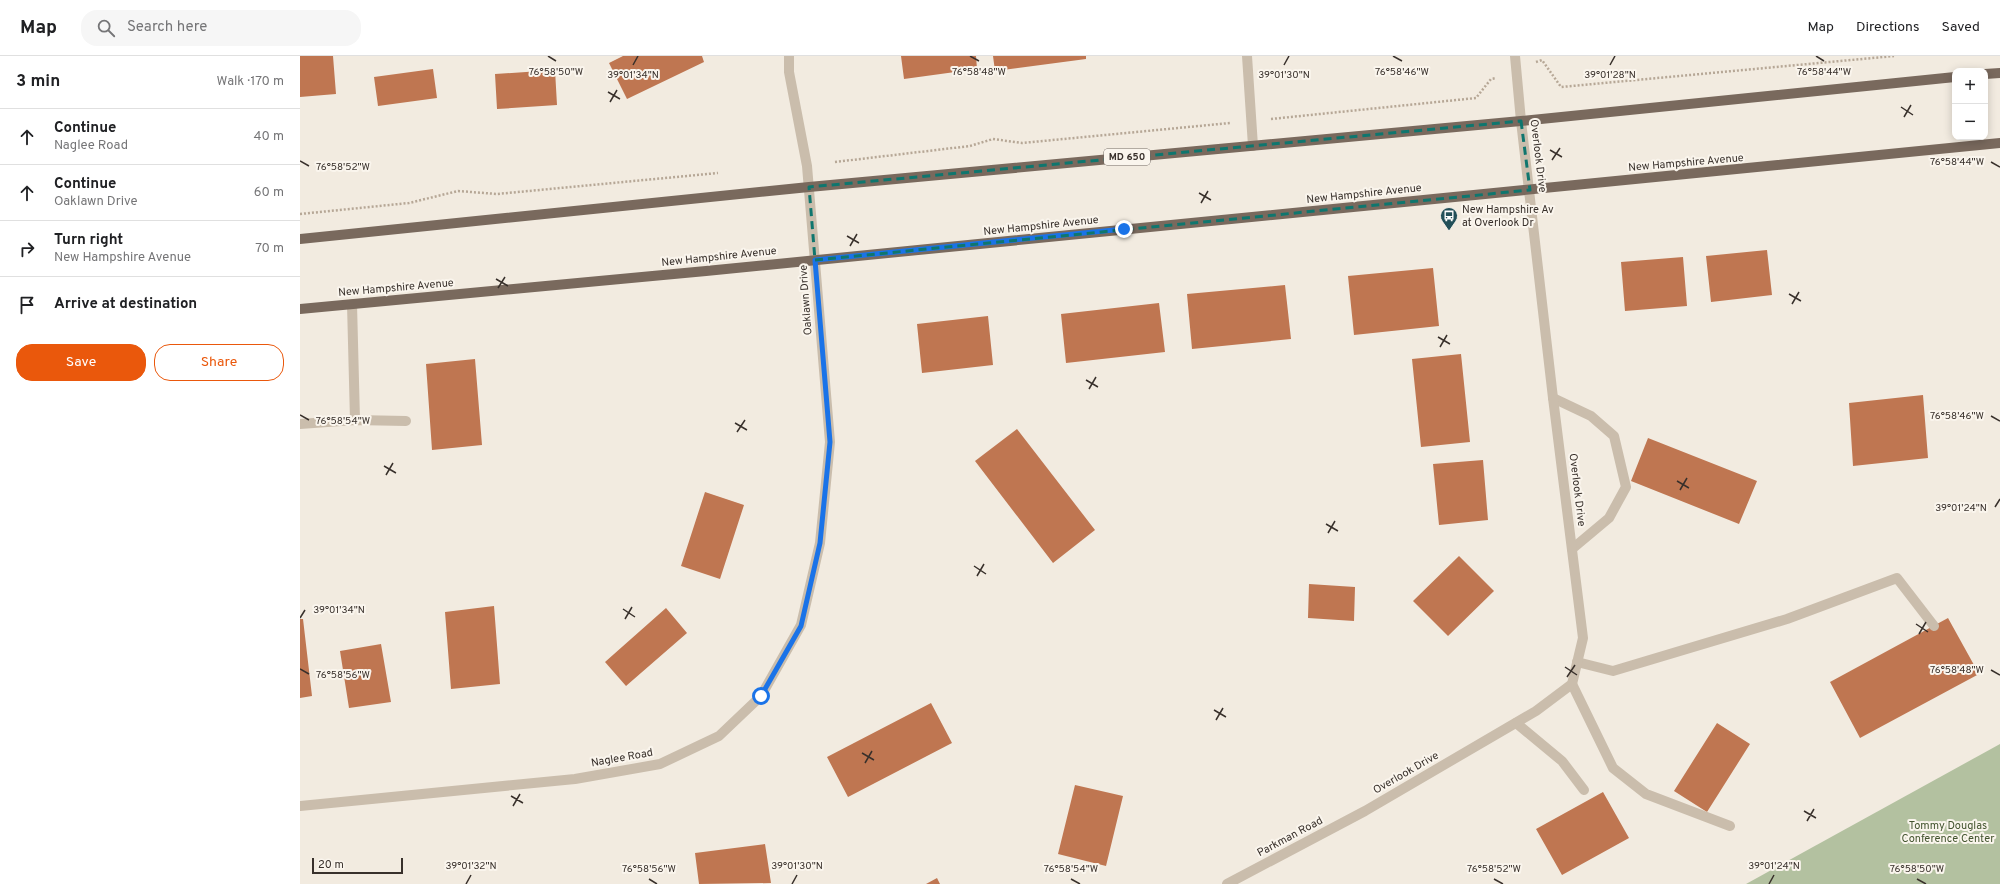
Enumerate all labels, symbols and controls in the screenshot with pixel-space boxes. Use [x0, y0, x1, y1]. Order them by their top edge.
search box [81, 10, 361, 46]
text: Map [20, 16, 57, 40]
icon: search [95, 17, 117, 39]
text: Search here [127, 18, 207, 37]
text: Map [1808, 19, 1834, 36]
text: Directions [1856, 19, 1920, 36]
text: Saved [1942, 19, 1980, 36]
text: 76°58'50"W [529, 66, 583, 79]
text: 76°58'48"W [952, 66, 1006, 79]
text: 76°58'46"W [1375, 66, 1429, 79]
text: 76°58'44"W [1797, 66, 1851, 79]
map controls [1952, 68, 1988, 140]
button: + [1952, 68, 1988, 104]
text: 39°01'34"N [607, 69, 659, 82]
text: 39°01'30"N [1258, 69, 1310, 82]
text: 39°01'28"N [1584, 69, 1636, 82]
text: 3 min [16, 71, 60, 93]
text: Walk · 170 m [217, 74, 284, 90]
button: − [1952, 104, 1988, 140]
text: Continue [54, 119, 116, 138]
street label: Overlook Drive [1527, 119, 1549, 193]
icon: ahead [16, 126, 38, 148]
text: 40 m [254, 129, 284, 145]
text: Naglee Road [54, 138, 128, 154]
road number: MD 650 [1104, 149, 1150, 165]
street label: New Hampshire Avenue [1628, 151, 1744, 175]
text: 76°58'44"W [1930, 156, 1984, 169]
text: 76°58'52"W [316, 161, 370, 174]
text: Continue [54, 175, 116, 194]
street label: New Hampshire Avenue [1306, 181, 1422, 207]
icon: ahead [16, 182, 38, 204]
text: 60 m [254, 185, 284, 201]
text: Oaklawn Drive [54, 194, 138, 210]
place label: New Hampshire Av at Overlook Dr [1462, 203, 1554, 230]
bus stop icon: New Hampshire Av at Overlook Dr [1439, 206, 1459, 231]
street label: New Hampshire Avenue [983, 213, 1099, 239]
route end [1115, 220, 1133, 238]
text: Turn right [54, 231, 123, 250]
icon: right [16, 238, 38, 260]
text: 70 m [255, 241, 284, 257]
street label: New Hampshire Avenue [661, 244, 777, 270]
text: New Hampshire Avenue [54, 250, 191, 266]
street label: Oaklawn Drive [797, 264, 815, 336]
street label: New Hampshire Avenue [338, 276, 454, 300]
icon: arrive [16, 294, 38, 316]
text: Arrive at destination [54, 295, 197, 314]
button: Save [16, 344, 146, 381]
button: Share [154, 344, 284, 381]
text: 76°58'46"W [1930, 410, 1984, 423]
text: 76°58'54"W [316, 415, 370, 428]
street label: Overlook Drive [1566, 453, 1588, 527]
text: 39°01'24"N [1935, 502, 1987, 515]
text: 39°01'34"N [313, 604, 365, 617]
text: 76°58'48"W [1930, 664, 1984, 677]
text: 76°58'56"W [316, 669, 370, 682]
route start [752, 687, 770, 705]
street label: Naglee Road [590, 746, 654, 770]
street label: Overlook Drive [1371, 749, 1441, 797]
street label: Parkman Road [1255, 814, 1325, 860]
park label: Tommy Douglas Conference Center [1902, 819, 1995, 846]
scale bar [312, 856, 403, 875]
text: 20 m [318, 858, 344, 872]
text: 39°01'32"N [445, 860, 497, 873]
text: 39°01'30"N [771, 860, 823, 873]
text: 39°01'24"N [1748, 860, 1800, 873]
text: 76°58'56"W [622, 863, 676, 876]
text: 76°58'54"W [1044, 863, 1098, 876]
text: 76°58'52"W [1467, 863, 1521, 876]
text: 76°58'50"W [1890, 863, 1944, 876]

